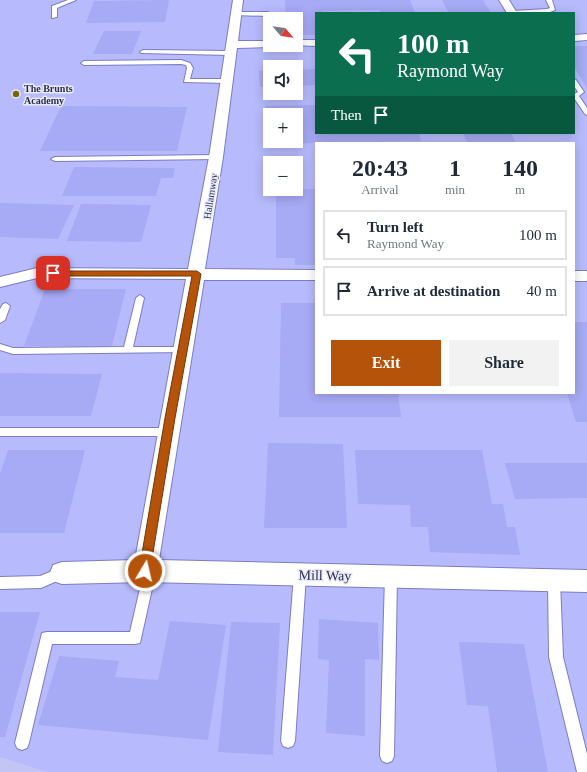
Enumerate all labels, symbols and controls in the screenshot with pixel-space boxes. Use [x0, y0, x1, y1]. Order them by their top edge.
north arrow [263, 12, 303, 52]
map controls [263, 12, 303, 196]
icon: left [331, 28, 383, 80]
text: 100 m [397, 28, 469, 59]
button: sound [263, 60, 303, 100]
text: Raymond Way [397, 61, 504, 81]
place label: The Brunts Academy [24, 83, 73, 106]
marker: The Brunts Academy [11, 89, 21, 99]
icon: arrive [370, 104, 392, 126]
text: Then [331, 107, 362, 123]
button: + [263, 108, 303, 148]
text: 20:43 [352, 155, 408, 181]
text: 1 [449, 155, 461, 181]
text: 140 [502, 155, 538, 181]
button: − [263, 156, 303, 196]
street label: Hallamway [201, 172, 220, 220]
text: Arrival [361, 182, 399, 197]
text: min [445, 182, 465, 197]
text: m [515, 182, 525, 197]
text: Turn left [367, 219, 424, 235]
icon: left [333, 224, 355, 246]
text: 100 m [519, 227, 557, 243]
text: Raymond Way [367, 236, 444, 251]
pin [36, 256, 70, 290]
icon: arrive [42, 262, 64, 284]
icon: arrive [333, 280, 355, 302]
text: Arrive at destination [367, 283, 500, 299]
text: 40 m [527, 283, 557, 299]
button: Exit [331, 340, 441, 386]
button: Share [449, 340, 559, 386]
position arrow [124, 550, 166, 592]
street label: Mill Way [299, 568, 351, 583]

